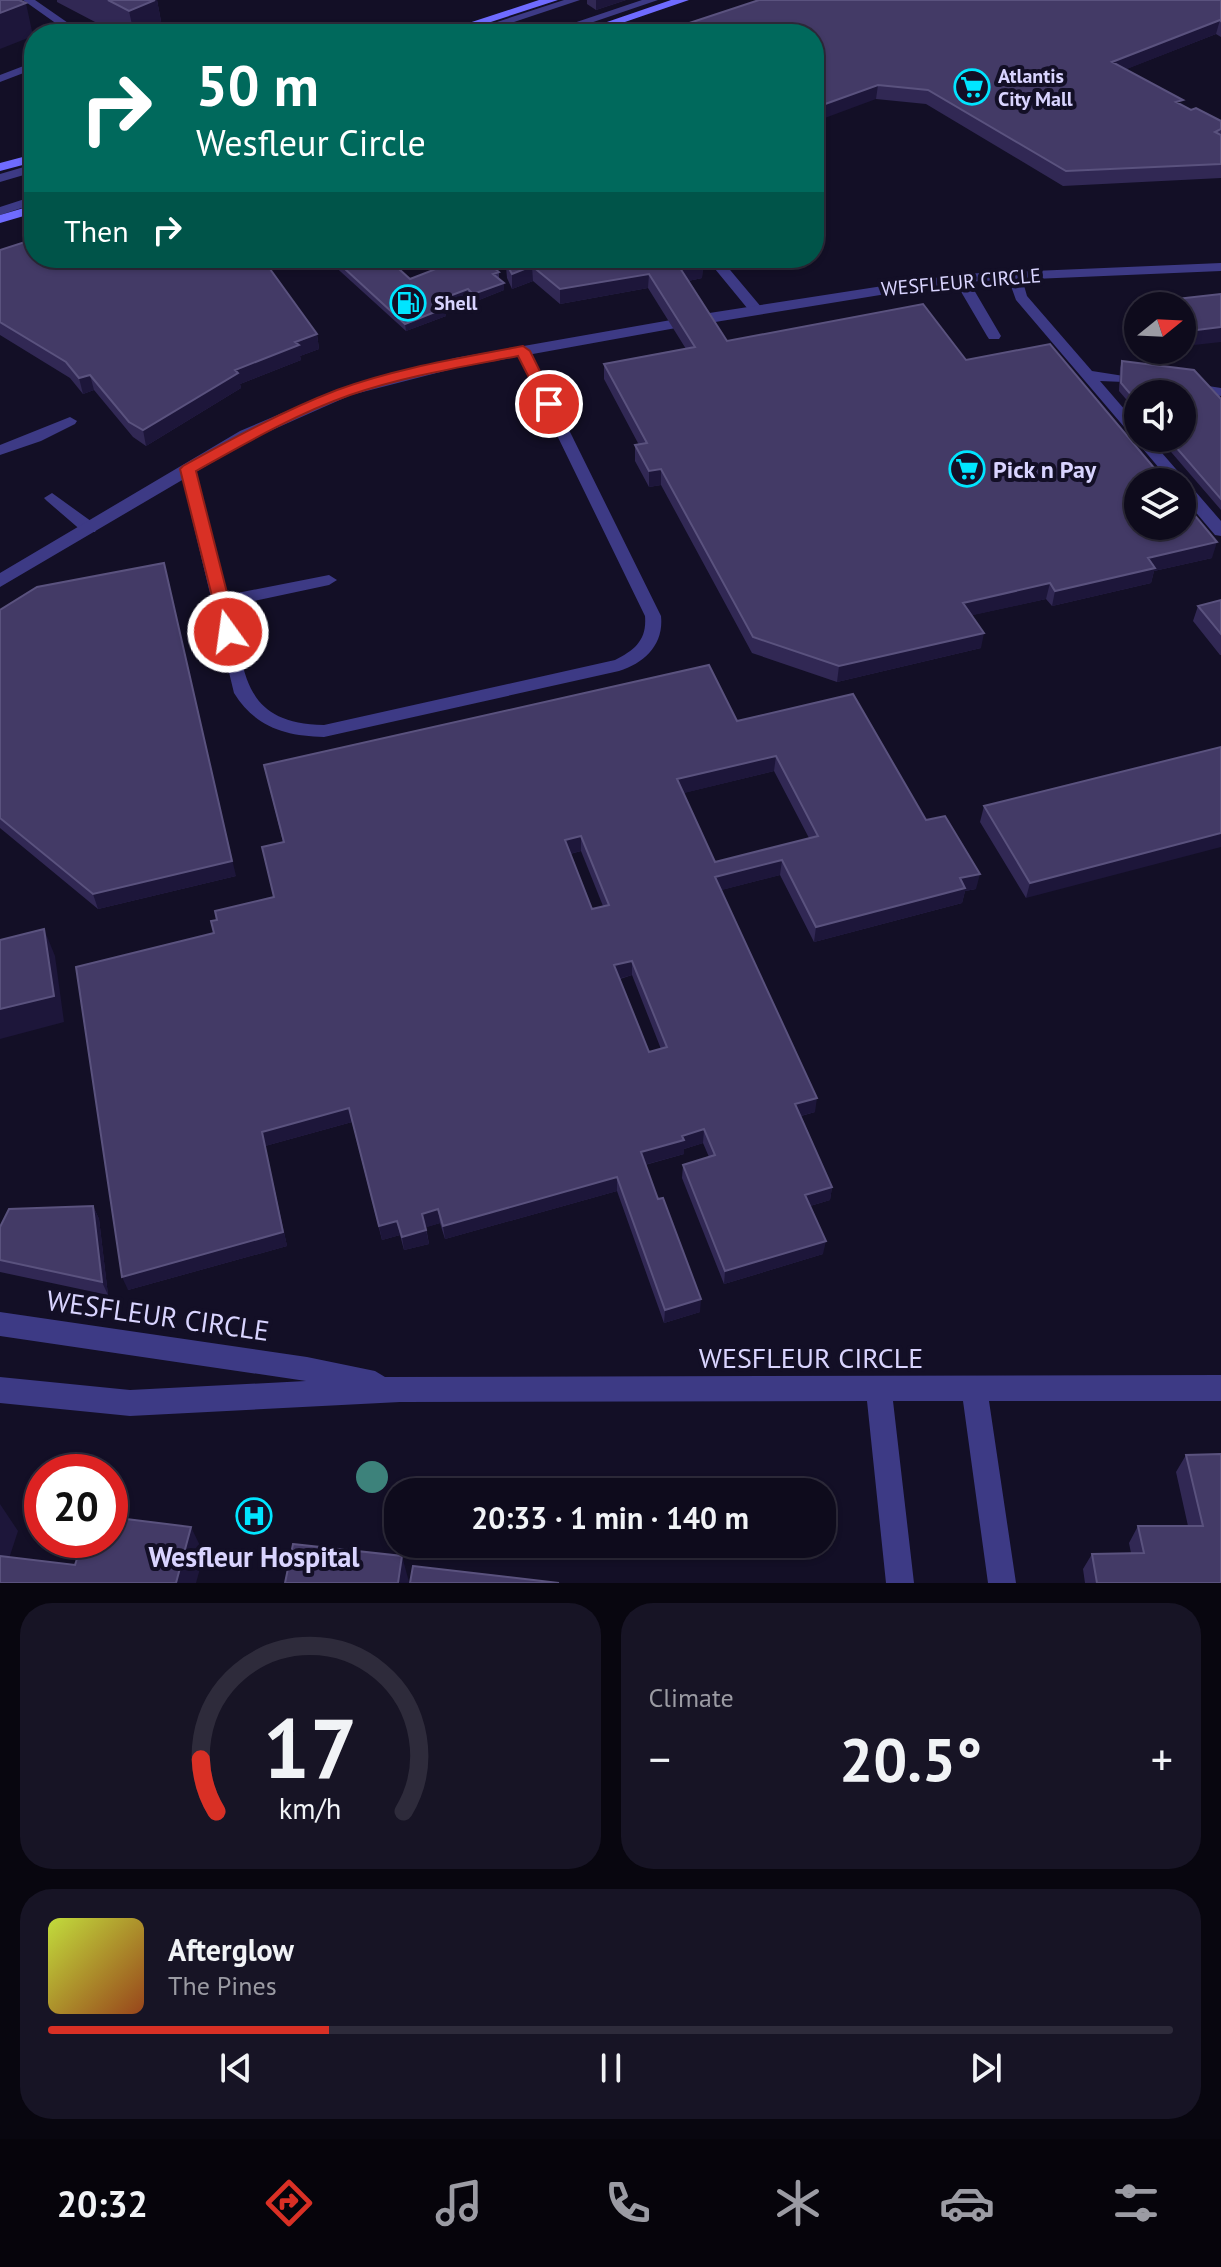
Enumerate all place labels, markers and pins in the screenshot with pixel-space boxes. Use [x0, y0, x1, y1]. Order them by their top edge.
place label: Atlantis City Mall [998, 63, 1073, 112]
supermarket icon: Atlantis City Mall [953, 68, 991, 106]
fuel station icon: Shell [389, 284, 427, 322]
place label: Shell [434, 290, 478, 316]
pin [515, 370, 583, 438]
supermarket icon: Pick n Pay [948, 450, 986, 488]
place label: Pick n Pay [993, 454, 1097, 485]
hospital icon: Wesfleur Hospital [235, 1497, 273, 1535]
place label: Wesfleur Hospital [148, 1538, 360, 1575]

